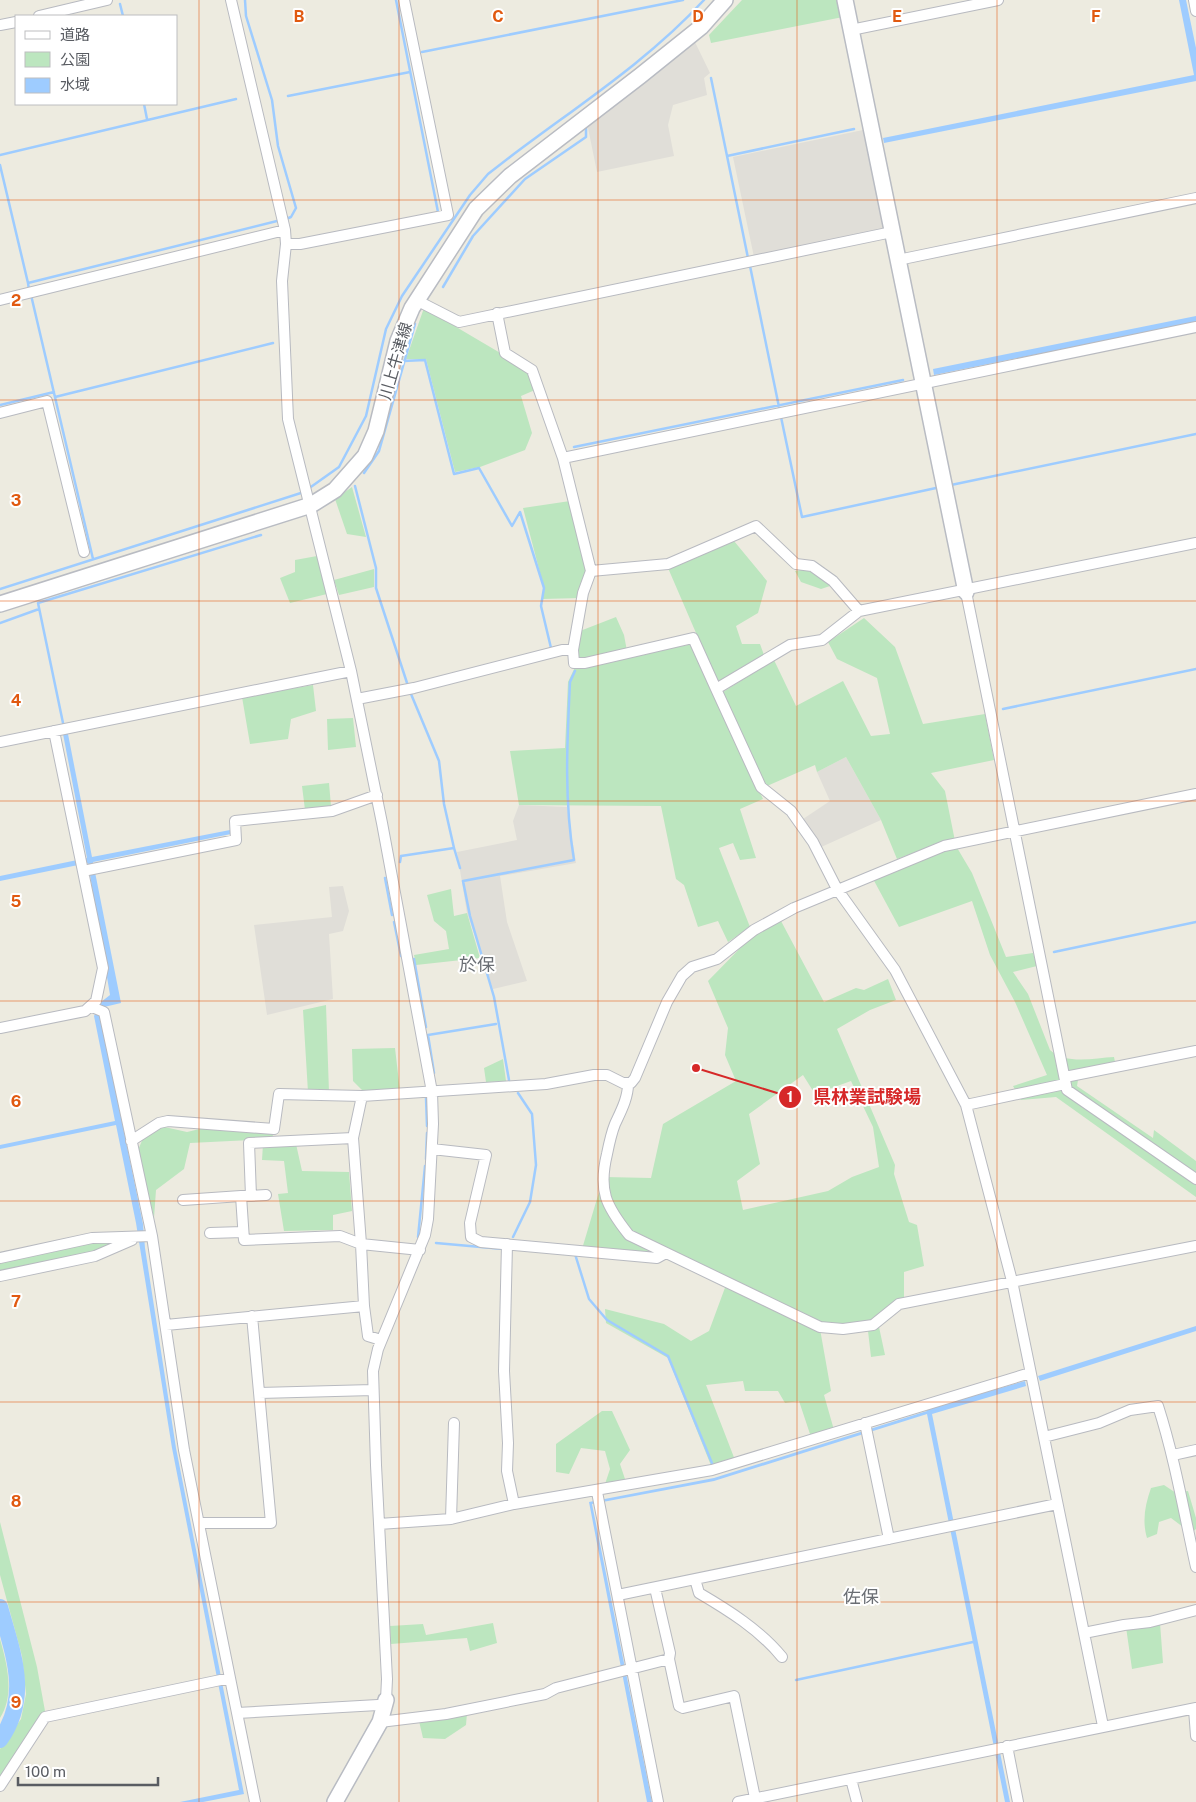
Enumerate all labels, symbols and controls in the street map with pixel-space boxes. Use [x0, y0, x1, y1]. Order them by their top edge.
text: B [294, 7, 305, 26]
text: C [492, 7, 504, 26]
text: D [692, 7, 704, 26]
text: E [892, 7, 902, 26]
text: F [1091, 7, 1101, 26]
legend [15, 15, 178, 105]
text: 道路 [60, 26, 90, 43]
text: 公園 [60, 51, 90, 68]
text: 水域 [60, 76, 90, 93]
text: 2 [11, 291, 21, 310]
street label: 川上牛津線 [375, 320, 416, 402]
text: 3 [11, 491, 21, 510]
text: 4 [11, 691, 22, 710]
text: 5 [11, 892, 22, 911]
district label: 於保 [459, 954, 495, 975]
callout: 県林業試験場 [778, 1080, 931, 1113]
text: 県林業試験場 [813, 1086, 921, 1107]
text: 1 [787, 1088, 793, 1105]
text: 6 [11, 1092, 21, 1111]
text: 7 [11, 1292, 21, 1311]
text: 8 [11, 1492, 22, 1511]
district label: 佐保 [843, 1586, 879, 1607]
text: 9 [11, 1693, 21, 1712]
scale bar [18, 1754, 158, 1786]
text: 100 m [25, 1763, 66, 1780]

